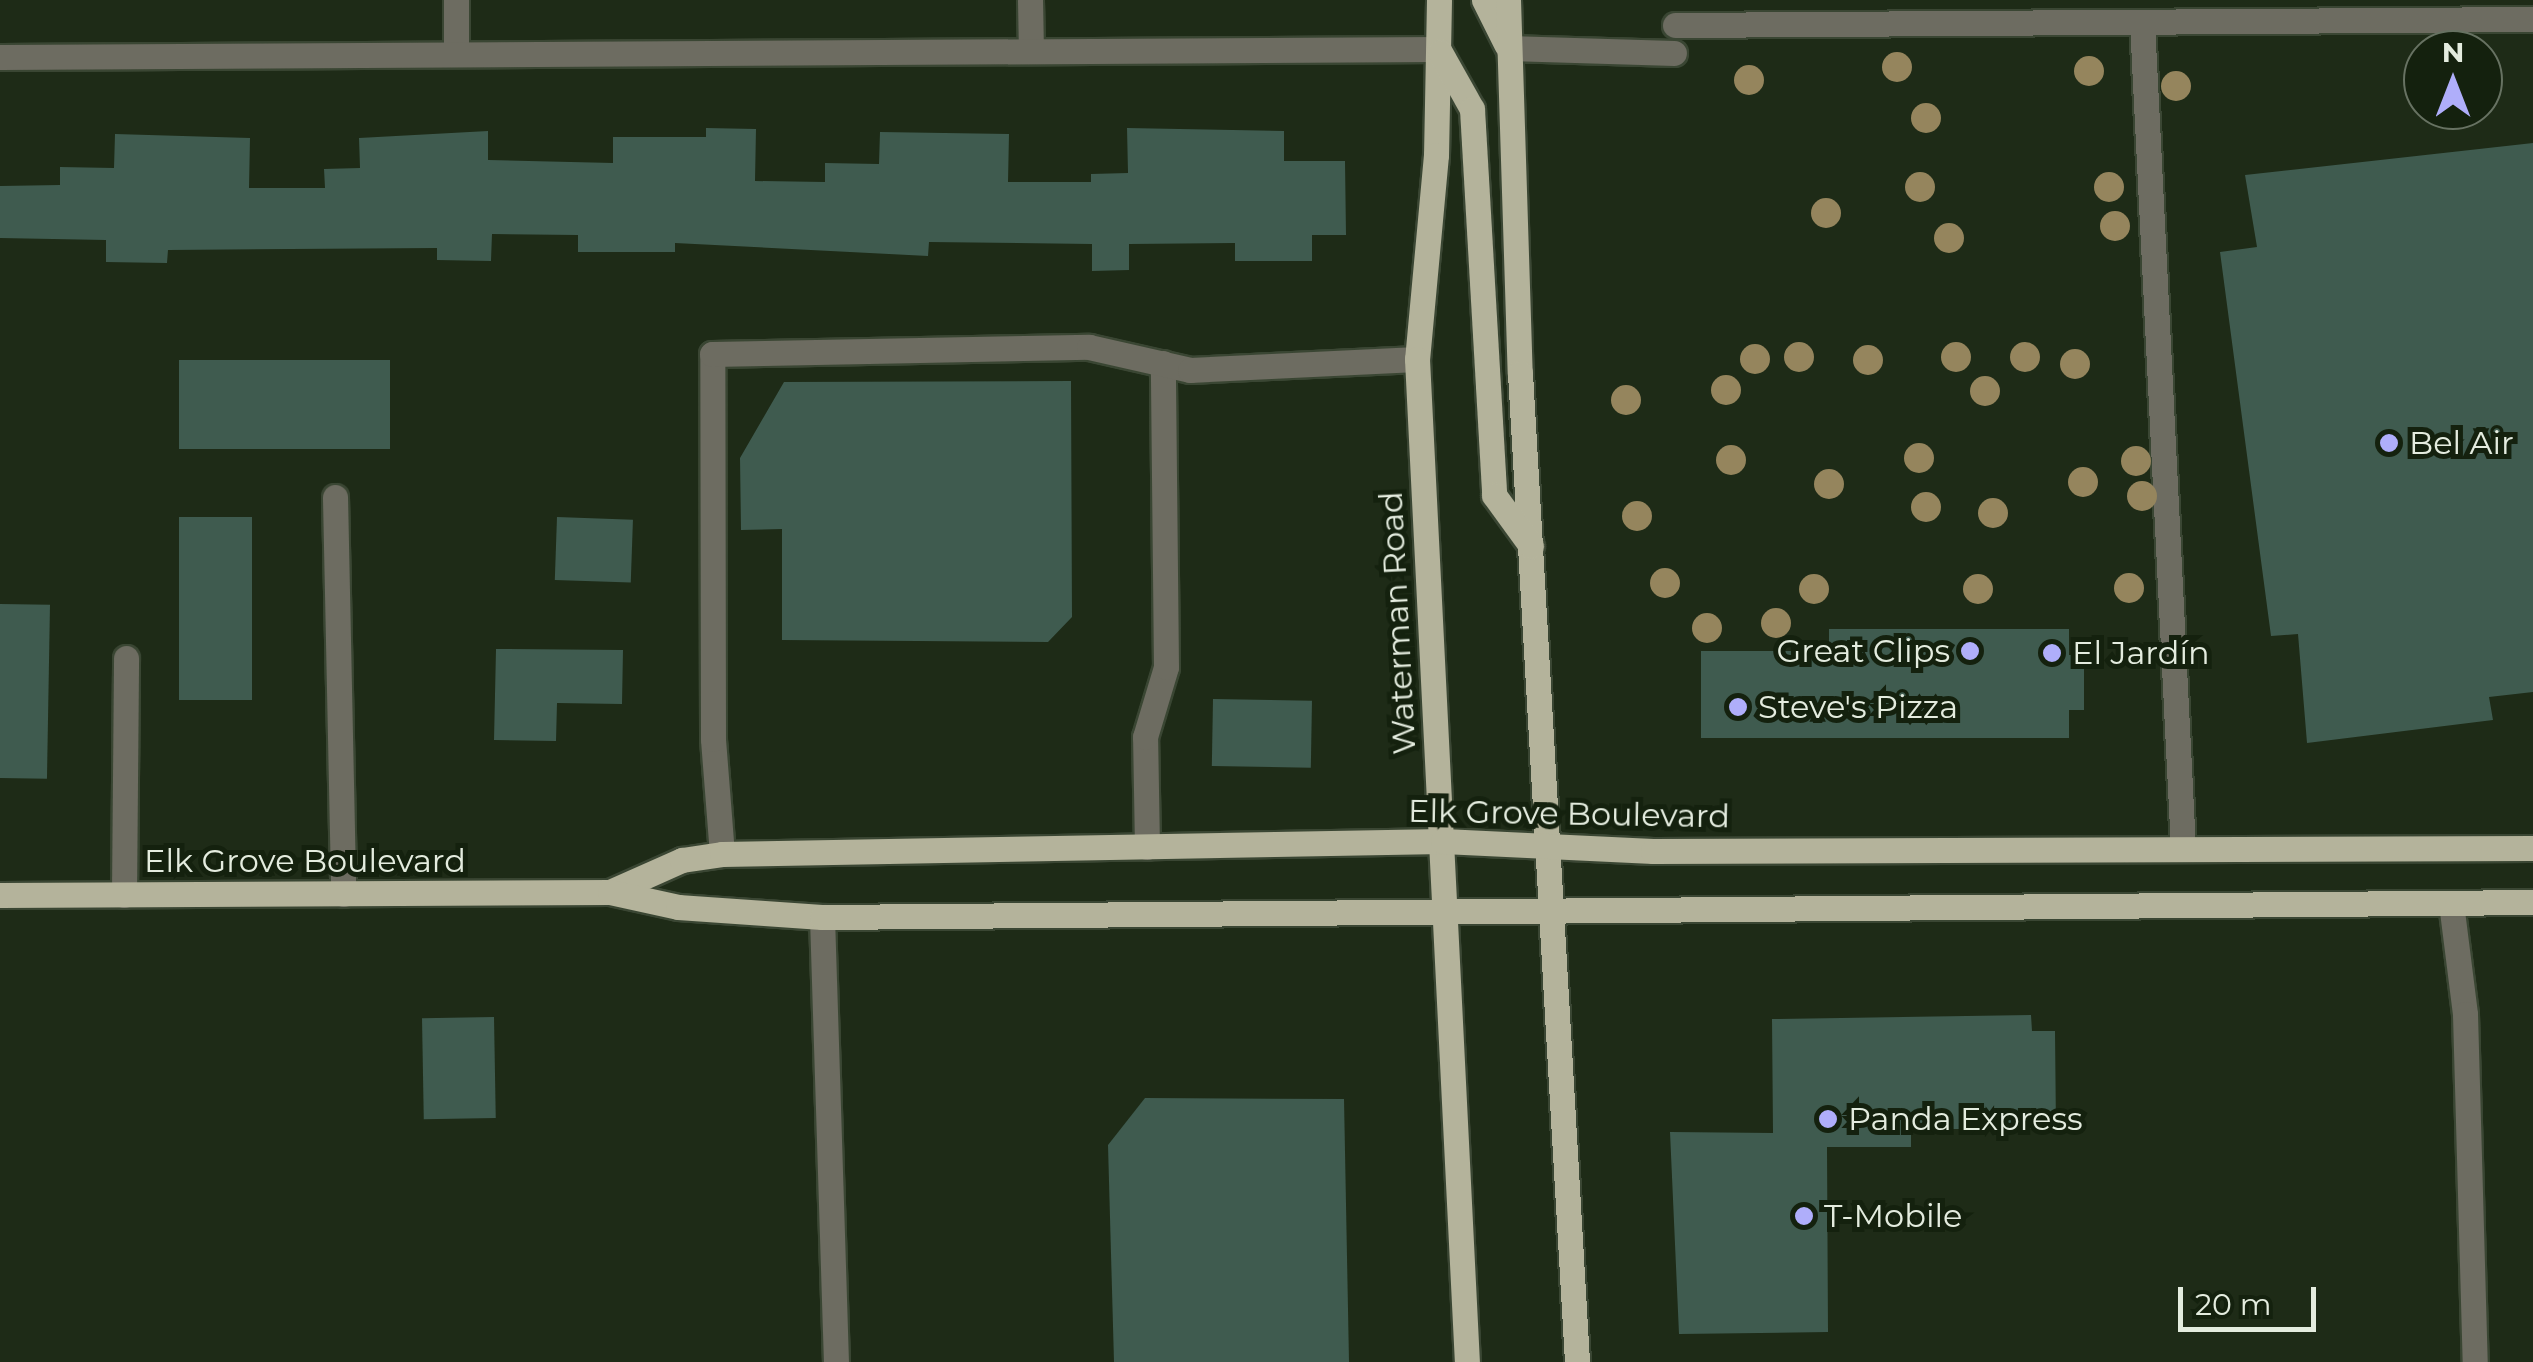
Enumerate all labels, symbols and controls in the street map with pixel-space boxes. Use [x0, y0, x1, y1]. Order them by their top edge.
north arrow [2403, 30, 2503, 130]
text: N [2442, 35, 2464, 69]
place label: Bel Air [2409, 424, 2514, 462]
marker: Bel Air [2378, 432, 2400, 454]
street label: Waterman Road [1372, 490, 1424, 756]
place label: Great Clips [1777, 632, 1950, 670]
place label: El Jardín [2072, 634, 2210, 672]
marker: Great Clips [1959, 640, 1981, 662]
marker: El Jardín [2041, 642, 2063, 664]
place label: Steve's Pizza [1758, 688, 1958, 726]
marker: Steve's Pizza [1727, 696, 1749, 718]
street label: Elk Grove Boulevard [1408, 792, 1730, 836]
street label: Elk Grove Boulevard [144, 842, 466, 880]
place label: Panda Express [1848, 1100, 2083, 1138]
marker: Panda Express [1817, 1108, 1839, 1130]
place label: T-Mobile [1824, 1197, 1962, 1235]
marker: T-Mobile [1793, 1205, 1815, 1227]
scale bar [2183, 1267, 2320, 1329]
text: 20 m [2195, 1286, 2272, 1323]

